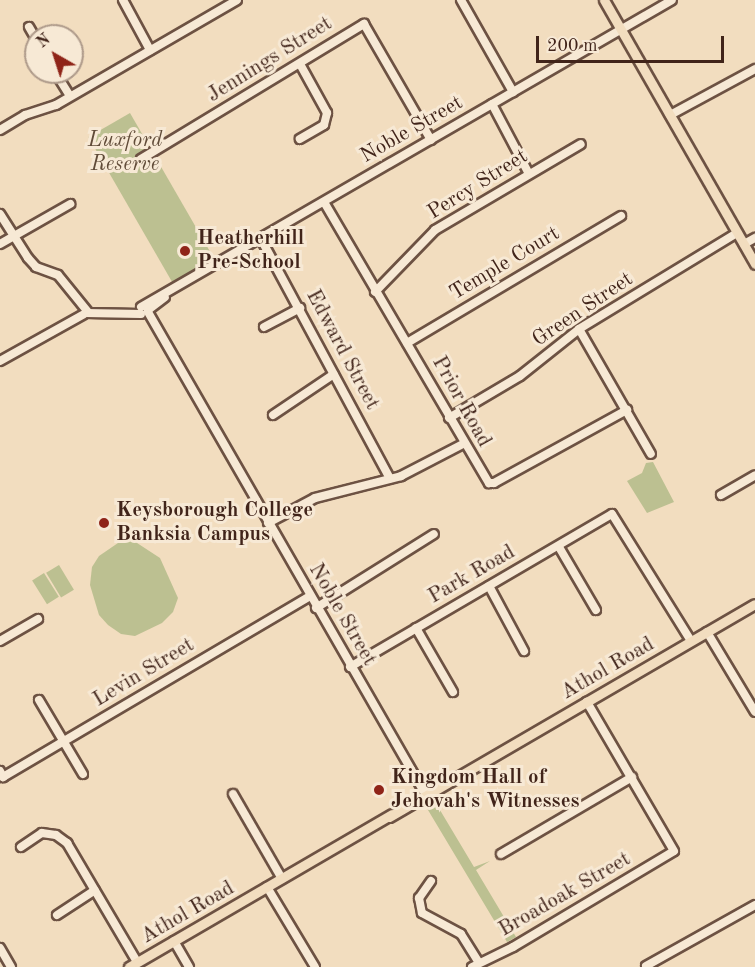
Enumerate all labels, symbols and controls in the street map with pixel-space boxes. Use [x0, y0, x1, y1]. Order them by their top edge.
street label: Jennings Street [203, 12, 337, 108]
north arrow [24, 24, 84, 84]
scale bar [539, 24, 726, 62]
text: N [34, 32, 54, 52]
text: 200 m [547, 37, 598, 55]
street label: Noble Street [356, 91, 468, 169]
park label: Luxford Reserve [88, 128, 162, 178]
street label: Percy Street [423, 144, 533, 226]
street label: Temple Court [446, 221, 564, 307]
place label: Heatherhill Pre-School [197, 226, 304, 276]
marker: Heatherhill Pre-School [178, 244, 192, 258]
street label: Green Street [528, 267, 638, 353]
street label: Edward Street [300, 286, 384, 414]
street label: Prior Road [426, 352, 496, 452]
place label: Keysborough College Banksia Campus [116, 498, 313, 548]
marker: Keysborough College Banksia Campus [97, 516, 111, 530]
street label: Park Road [424, 540, 520, 610]
street label: Noble Street [303, 559, 381, 671]
street label: Athol Road [557, 632, 659, 706]
street label: Levin Street [89, 633, 199, 713]
place label: Kingdom Hall of Jehovah's Witnesses [391, 765, 580, 815]
marker: Kingdom Hall of Jehovah's Witnesses [372, 783, 386, 797]
street label: Broadoak Street [495, 847, 635, 943]
street label: Athol Road [137, 876, 239, 950]

